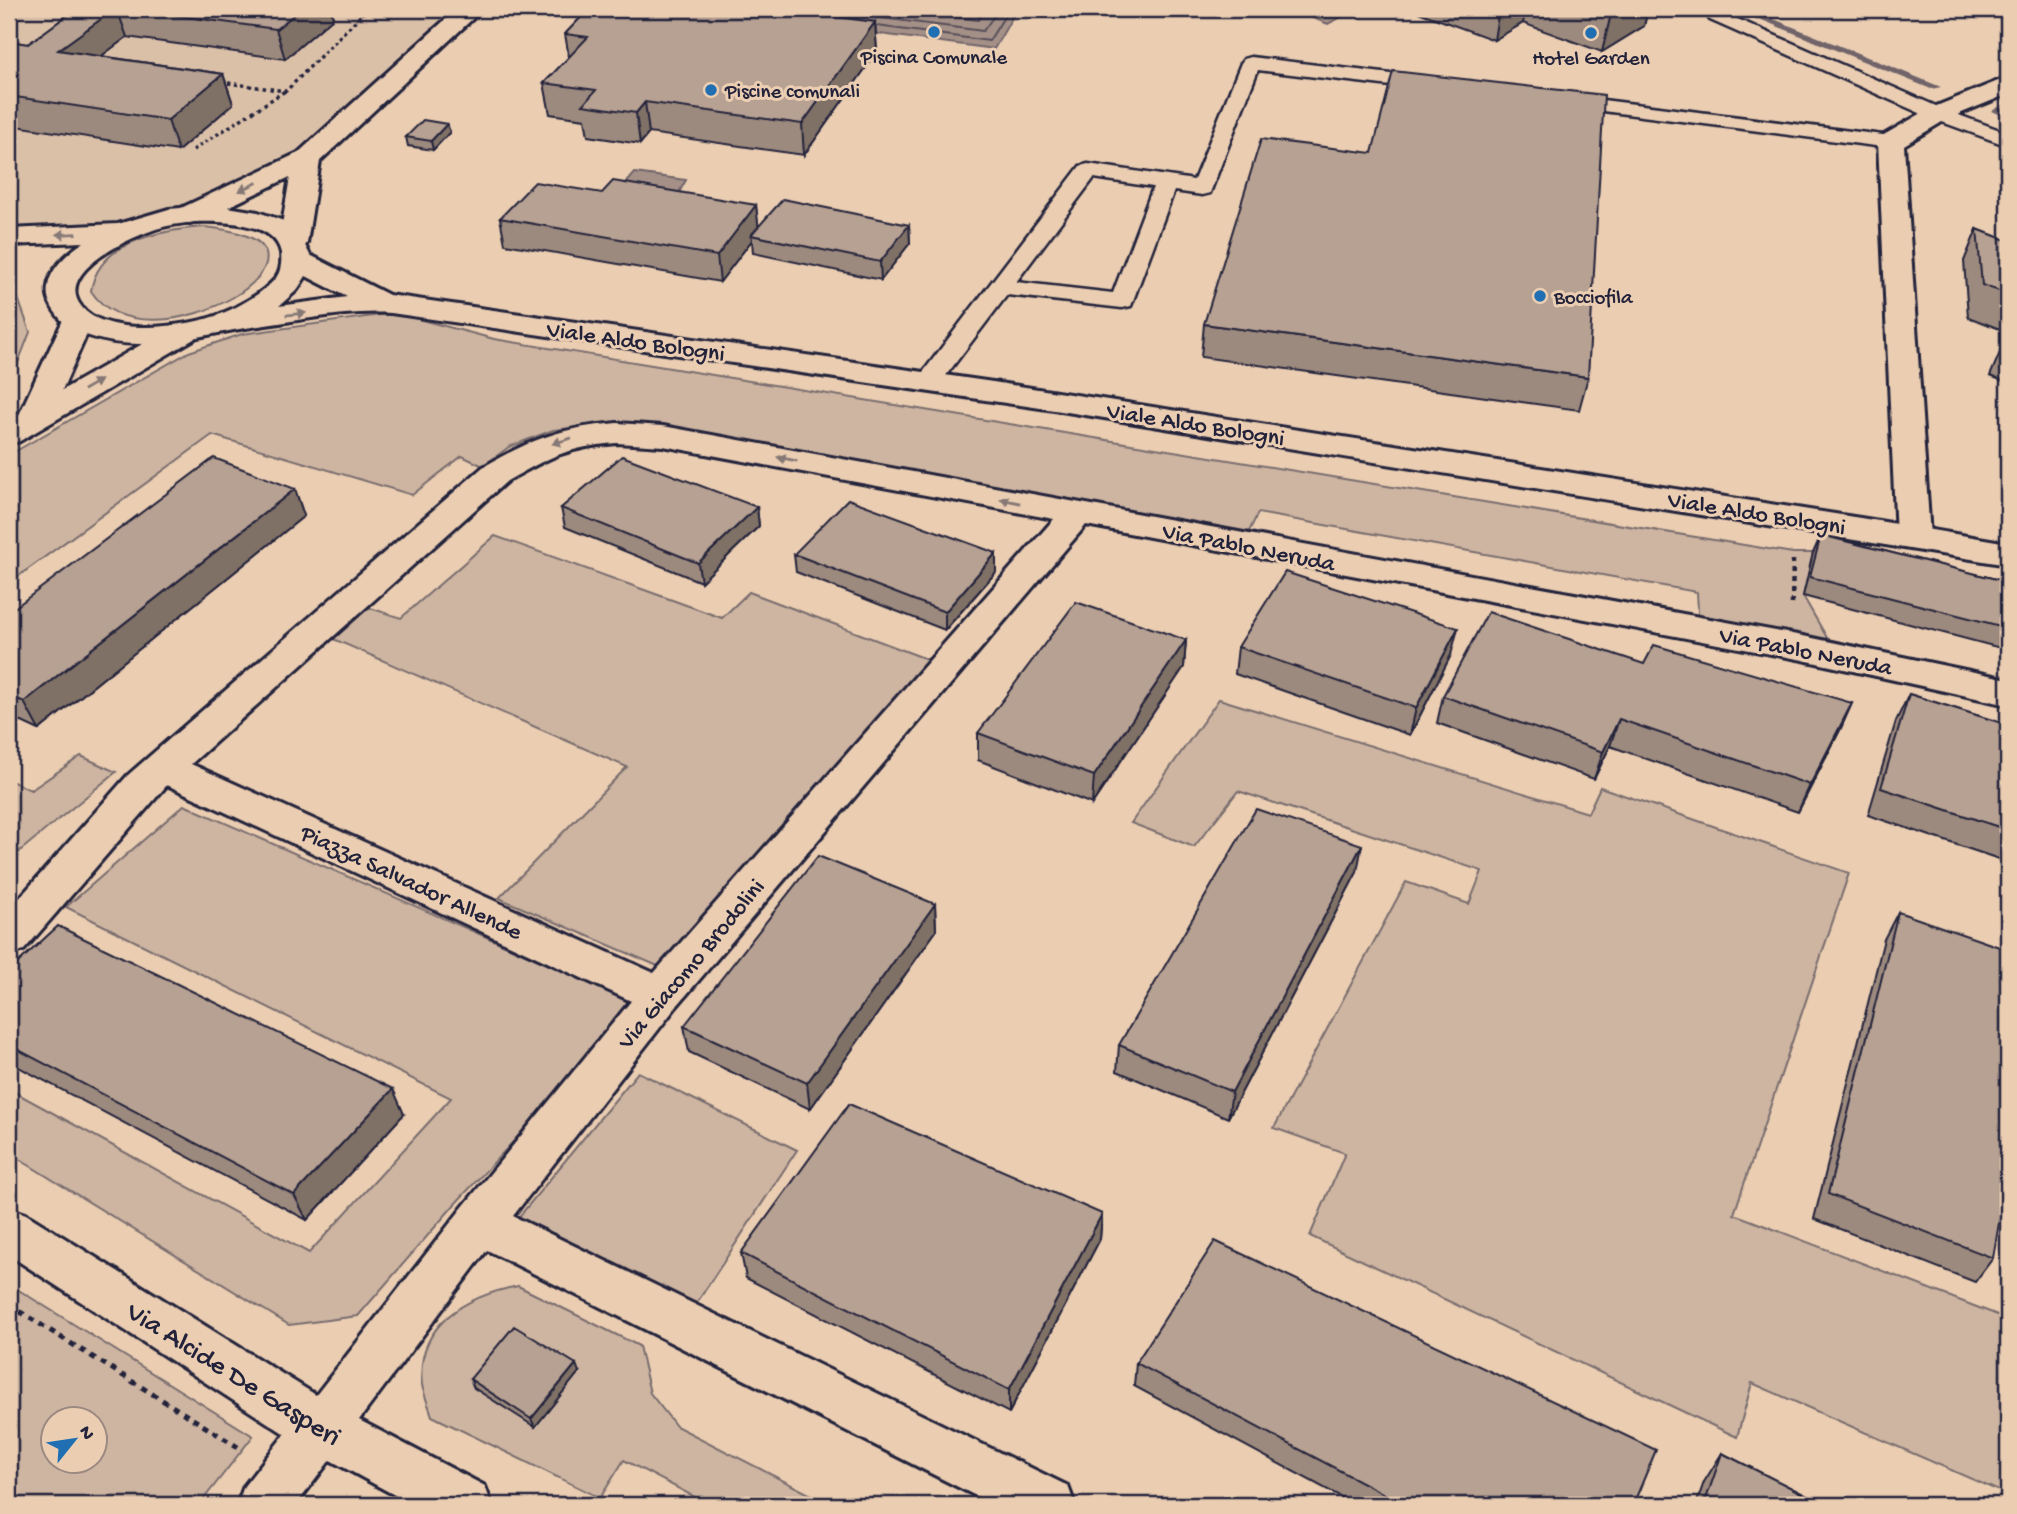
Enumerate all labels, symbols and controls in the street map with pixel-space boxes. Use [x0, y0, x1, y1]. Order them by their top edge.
marker: Piscina Comunale [926, 24, 942, 40]
marker: Hotel Garden [1583, 25, 1599, 41]
place label: Piscina Comunale [860, 47, 1008, 72]
place label: Hotel Garden [1532, 48, 1650, 73]
place label: Piscine comunali [724, 81, 860, 106]
marker: Piscine comunali [703, 82, 719, 98]
one-way arrow [238, 182, 258, 193]
one-way arrow [54, 229, 76, 240]
place label: Bocciofila [1553, 287, 1634, 312]
marker: Bocciofila [1532, 288, 1548, 304]
one-way arrow [286, 308, 308, 319]
street label: Viale Aldo Bologni [544, 316, 726, 370]
one-way arrow [83, 379, 102, 391]
street label: Viale Aldo Bologni [1103, 398, 1286, 455]
one-way arrow [552, 437, 573, 447]
one-way arrow [776, 453, 798, 464]
street label: Viale Aldo Bologni [1664, 487, 1847, 544]
one-way arrow [999, 496, 1021, 507]
street label: Via Pablo Neruda [1158, 518, 1338, 581]
street label: Via Pablo Neruda [1715, 622, 1895, 685]
street label: Piazza Salvador Allende [294, 820, 527, 949]
street label: Via Giacomo Brodolini [612, 874, 773, 1057]
street label: Via Alcide De Gasperi [118, 1296, 346, 1455]
north arrow [38, 1406, 108, 1476]
text: N [73, 1422, 99, 1444]

